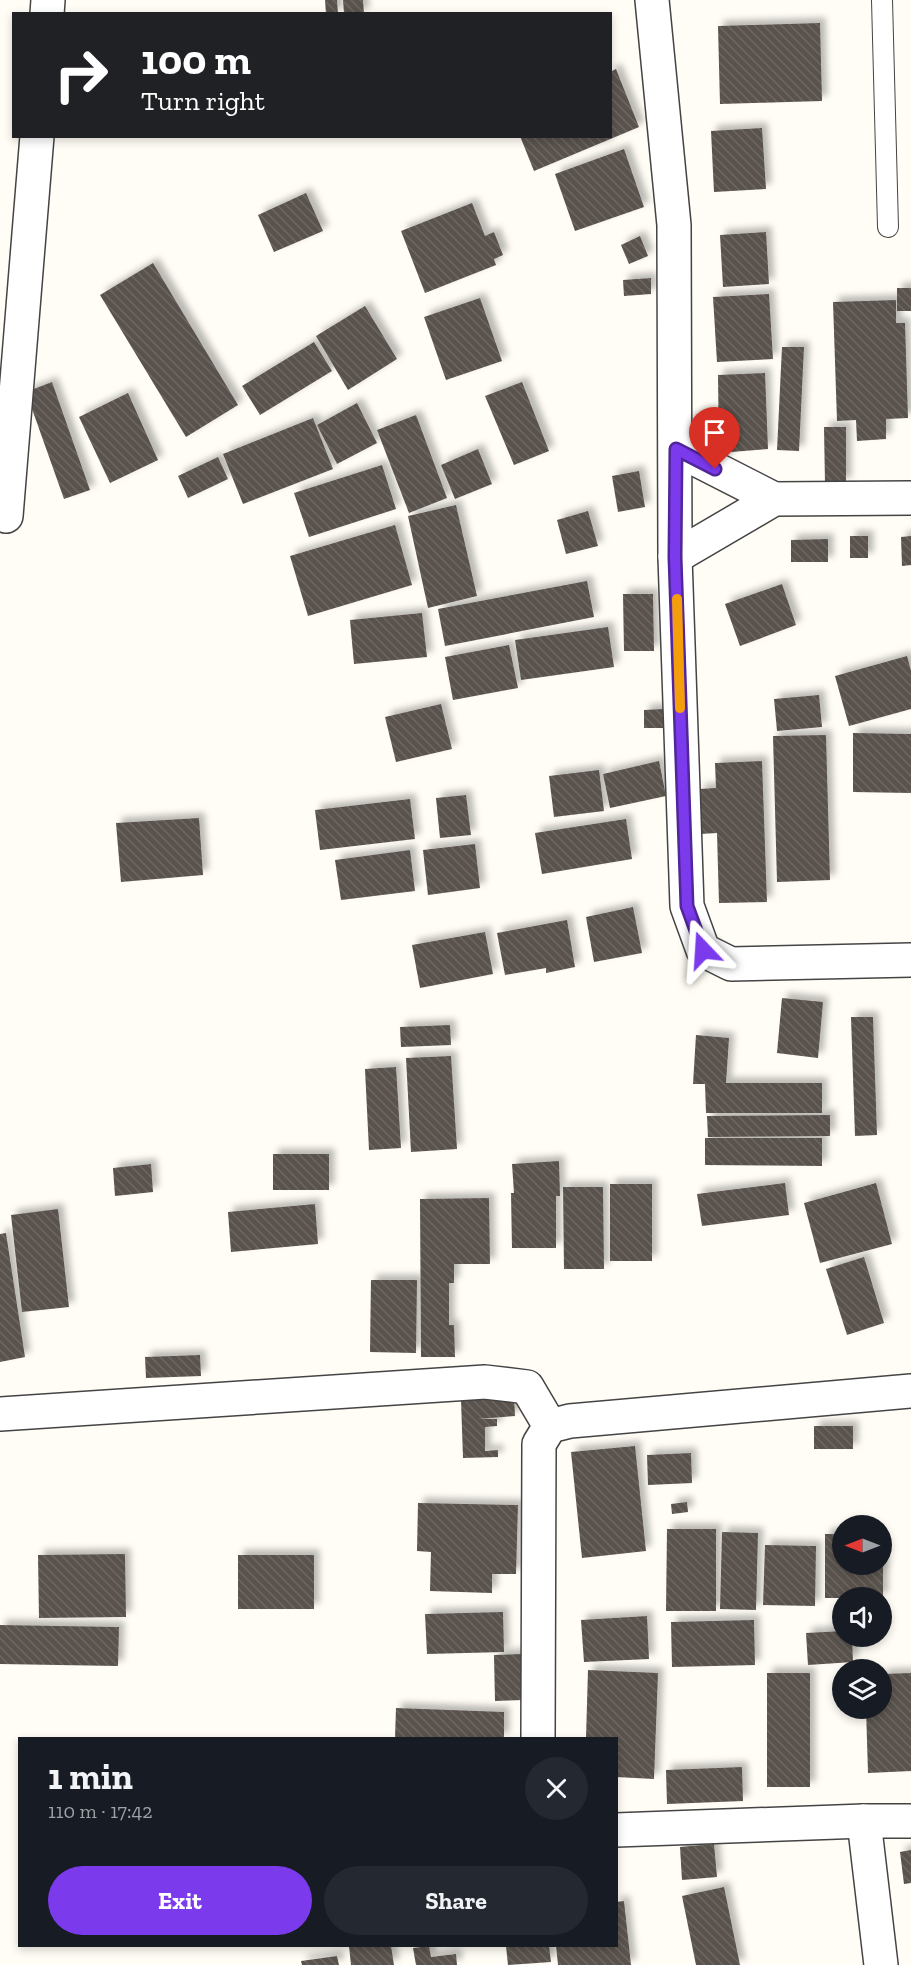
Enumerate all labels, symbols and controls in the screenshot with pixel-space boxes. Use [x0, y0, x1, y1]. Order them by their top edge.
text: 100 m [141, 34, 251, 85]
icon: right [42, 36, 120, 114]
text: Turn right [141, 85, 265, 117]
pin [689, 407, 740, 469]
icon: arrive [698, 416, 731, 449]
position arrow [671, 918, 735, 982]
north arrow [832, 1515, 892, 1575]
map controls [832, 1515, 892, 1719]
button: sound [832, 1587, 892, 1647]
button: layers [832, 1659, 892, 1719]
text: 1 min [48, 1755, 133, 1798]
button: close [525, 1757, 588, 1820]
text: 110 m · 17:42 [48, 1799, 153, 1823]
button: Exit [48, 1866, 312, 1935]
button: Share [324, 1866, 588, 1935]

